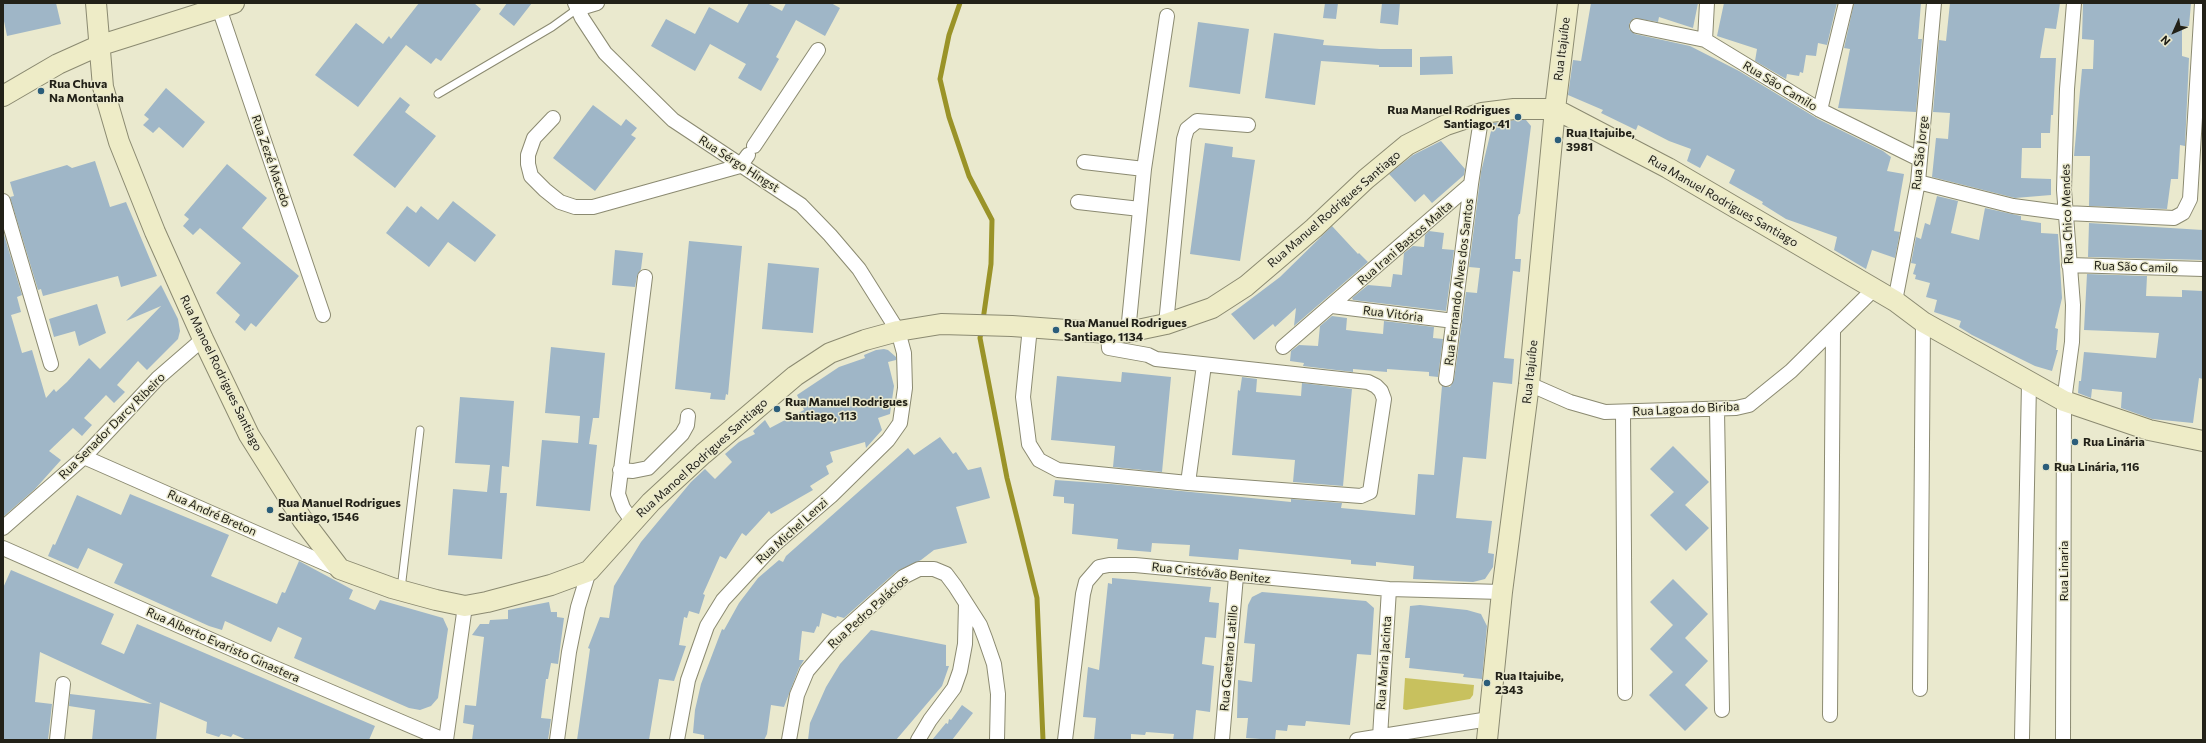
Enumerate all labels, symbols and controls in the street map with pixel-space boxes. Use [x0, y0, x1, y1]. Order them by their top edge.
north arrow [2154, 12, 2194, 52]
street label: Rua Itajuíbe [1551, 16, 1573, 82]
text: N [2158, 33, 2173, 48]
street label: Rua São Camilo [1740, 58, 1820, 114]
place label: Rua Chuva Na Montanha [49, 77, 124, 105]
marker: Rua Chuva Na Montanha [36, 86, 46, 96]
place label: Rua Manuel Rodrigues Santiago, 41 [1387, 103, 1510, 131]
marker: Rua Manuel Rodrigues Santiago, 41 [1513, 112, 1523, 122]
street label: Rua Zezé Macedo [249, 113, 293, 209]
street label: Rua São Jorge [1909, 115, 1931, 191]
place label: Rua Itajuibe, 3981 [1566, 126, 1635, 154]
street label: Rua Sérgo Hingst [696, 133, 782, 195]
marker: Rua Itajuibe, 3981 [1553, 135, 1563, 145]
street label: Rua Manuel Rodrigues Santiago [1265, 147, 1403, 271]
street label: Rua Manuel Rodrigues Santiago [1645, 152, 1801, 250]
street label: Rua Chico Mendes [2058, 164, 2076, 264]
street label: Rua Irani Bastos Malta [1355, 198, 1455, 288]
street label: Rua Fernando Alves dos Santos [1442, 198, 1476, 366]
street label: Rua São Camilo [2094, 258, 2178, 276]
street label: Rua Manoel Rodrigues Santiago [177, 293, 265, 453]
street label: Rua Vitória [1362, 303, 1424, 325]
place label: Rua Manuel Rodrigues Santiago, 1134 [1064, 316, 1187, 344]
marker: Rua Manuel Rodrigues Santiago, 1134 [1051, 325, 1061, 335]
street label: Rua Itajuíbe [1519, 339, 1541, 405]
street label: Rua Senador Darcy Ribeiro [56, 370, 168, 482]
street label: Rua Manoel Rodrigues Santiago [633, 395, 771, 521]
place label: Rua Manuel Rodrigues Santiago, 113 [785, 395, 908, 423]
street label: Rua Lagoa do Biriba [1632, 399, 1740, 419]
marker: Rua Manuel Rodrigues Santiago, 113 [772, 404, 782, 414]
place label: Rua Linária [2083, 435, 2145, 449]
marker: Rua Linária [2070, 437, 2080, 447]
place label: Rua Linária, 116 [2054, 460, 2139, 474]
marker: Rua Linária, 116 [2041, 462, 2051, 472]
street label: Rua André Breton [165, 487, 259, 539]
street label: Rua Michel Lenzi [753, 495, 831, 567]
place label: Rua Manuel Rodrigues Santiago, 1546 [278, 496, 401, 524]
marker: Rua Manuel Rodrigues Santiago, 1546 [265, 505, 275, 515]
street label: Rua Linaria [2057, 541, 2071, 601]
street label: Rua Cristóvão Benitez [1151, 560, 1271, 586]
street label: Rua Pedro Palácios [825, 572, 911, 652]
street label: Rua Gaetano Latillo [1217, 604, 1241, 712]
street label: Rua Alberto Evaristo Ginastera [144, 605, 302, 685]
street label: Rua Maria Jacinta [1374, 616, 1394, 710]
place label: Rua Itajuibe, 2343 [1495, 669, 1564, 697]
marker: Rua Itajuibe, 2343 [1482, 678, 1492, 688]

